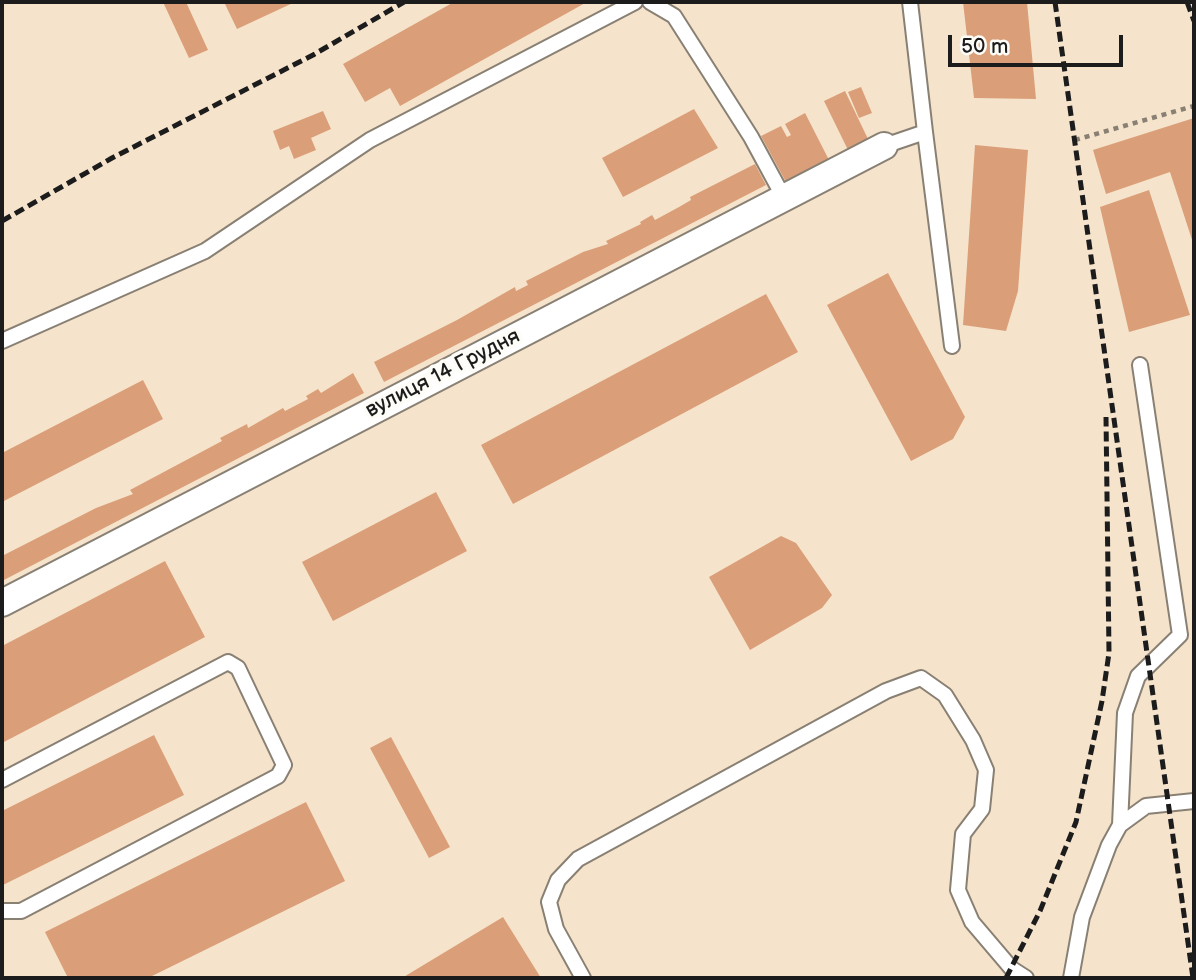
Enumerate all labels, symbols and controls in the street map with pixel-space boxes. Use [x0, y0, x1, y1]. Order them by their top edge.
scale bar [951, 21, 1126, 65]
text: 50 m [961, 34, 1008, 59]
street label: вулиця 14 Грудня [362, 324, 524, 424]

